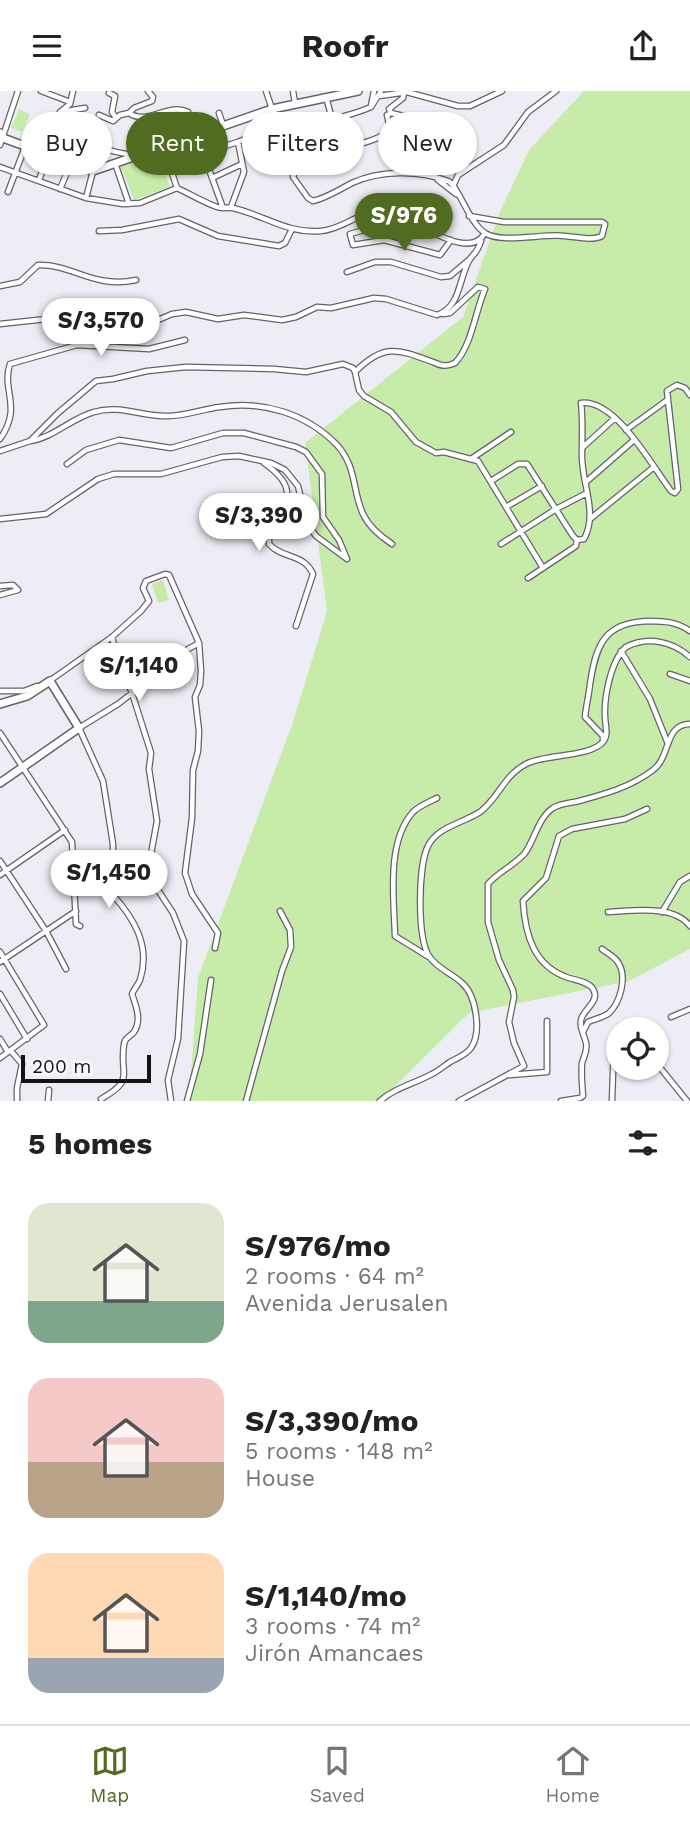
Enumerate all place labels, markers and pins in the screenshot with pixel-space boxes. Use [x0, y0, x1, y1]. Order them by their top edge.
pin: S/976 [355, 193, 453, 253]
pin: S/3,570 [36, 299, 166, 358]
pin: S/3,390 [194, 493, 324, 553]
pin: S/1,140 [74, 643, 204, 703]
pin: S/1,450 [44, 851, 174, 910]

